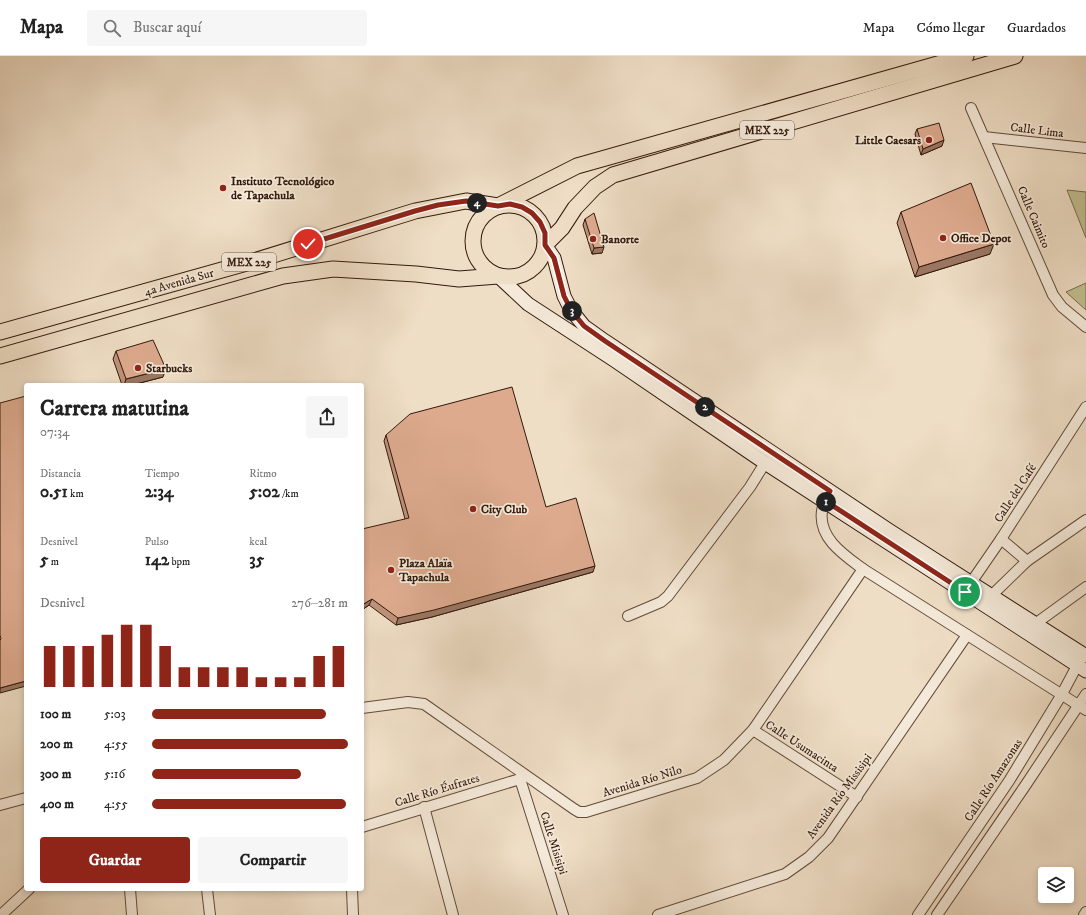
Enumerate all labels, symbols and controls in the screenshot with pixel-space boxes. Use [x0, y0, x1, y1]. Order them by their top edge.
search box [87, 10, 367, 46]
text: Mapa [20, 16, 63, 39]
icon: search [101, 17, 123, 39]
text: Buscar aquí [133, 18, 201, 37]
text: Mapa [863, 19, 894, 37]
text: Cómo llegar [916, 19, 985, 37]
text: Guardados [1007, 19, 1066, 37]
street label: Calle Lima [1009, 120, 1065, 141]
road number: MEX 225 [740, 121, 794, 139]
place label: Little Caesars [855, 133, 921, 148]
marker: Little Caesars [924, 135, 934, 145]
place label: Instituto Tecnológico de Tapachula [231, 174, 335, 203]
marker: Instituto Tecnológico de Tapachula [218, 183, 228, 193]
street label: Calle Caimito [1014, 184, 1053, 251]
pin: 4 [467, 193, 487, 213]
text: 4 [474, 196, 480, 210]
pin [291, 227, 325, 261]
place label: Office Depot [951, 231, 1011, 246]
place label: Banorte [601, 232, 639, 247]
icon: check [297, 233, 319, 255]
marker: Office Depot [938, 233, 948, 243]
marker: Banorte [588, 234, 598, 244]
road number: MEX 225 [222, 253, 276, 271]
street label: 4a Avenida Sur [143, 265, 216, 300]
pin: 3 [562, 301, 582, 321]
text: 3 [570, 304, 574, 318]
place label: Starbucks [146, 361, 192, 376]
marker: Starbucks [133, 363, 143, 373]
text: Carrera matutina [40, 395, 189, 422]
button: share [306, 396, 348, 438]
pin: 2 [695, 397, 715, 417]
text: 2 [702, 400, 708, 414]
text: 07:34 [40, 424, 70, 440]
street label: Calle del Café [991, 461, 1040, 525]
text: Distancia [40, 467, 81, 481]
text: Tiempo [145, 467, 179, 481]
text: Ritmo [249, 467, 277, 481]
text: 0.51 [40, 481, 68, 503]
text: 2:34 [145, 481, 174, 503]
text: 5:02 [249, 481, 280, 503]
text: km [68, 487, 84, 501]
text: /km [280, 487, 299, 501]
pin: 1 [816, 492, 836, 512]
text: 1 [824, 495, 828, 509]
place label: City Club [481, 502, 527, 517]
marker: City Club [468, 504, 478, 514]
text: Desnivel [40, 535, 78, 549]
text: Pulso [145, 535, 169, 549]
text: kcal [249, 535, 267, 549]
text: 5 [40, 549, 48, 571]
text: 142 [145, 549, 169, 571]
text: 35 [249, 549, 264, 571]
text: m [48, 555, 59, 569]
text: bpm [169, 555, 190, 569]
place label: Plaza Alaïa Tapachula [398, 556, 453, 585]
marker: Plaza Alaïa Tapachula [386, 565, 396, 575]
pin [948, 575, 982, 609]
icon: arrive [954, 581, 976, 603]
text: Desnivel [40, 595, 85, 611]
text: 276–281 m [291, 595, 348, 611]
text: 100 m [40, 706, 71, 722]
text: 5:03 [104, 706, 126, 722]
street label: Calle Usumacinta [762, 717, 842, 776]
text: 200 m [40, 736, 73, 752]
text: 4:55 [104, 736, 128, 752]
street label: Calle Río Amazonas [961, 736, 1026, 824]
street label: Avenida Río Missisipi [803, 751, 875, 842]
street label: Avenida Río Nilo [601, 762, 684, 801]
text: 300 m [40, 766, 71, 782]
text: 5:16 [104, 766, 125, 782]
street label: Calle Río Éufrates [393, 770, 481, 810]
text: 400 m [40, 796, 74, 812]
text: 4:55 [104, 796, 128, 812]
street label: Calle Misisipi [536, 810, 571, 876]
button: Guardar [40, 837, 190, 883]
button: Compartir [198, 837, 348, 883]
map controls [1038, 867, 1074, 903]
button: layers [1038, 867, 1074, 903]

